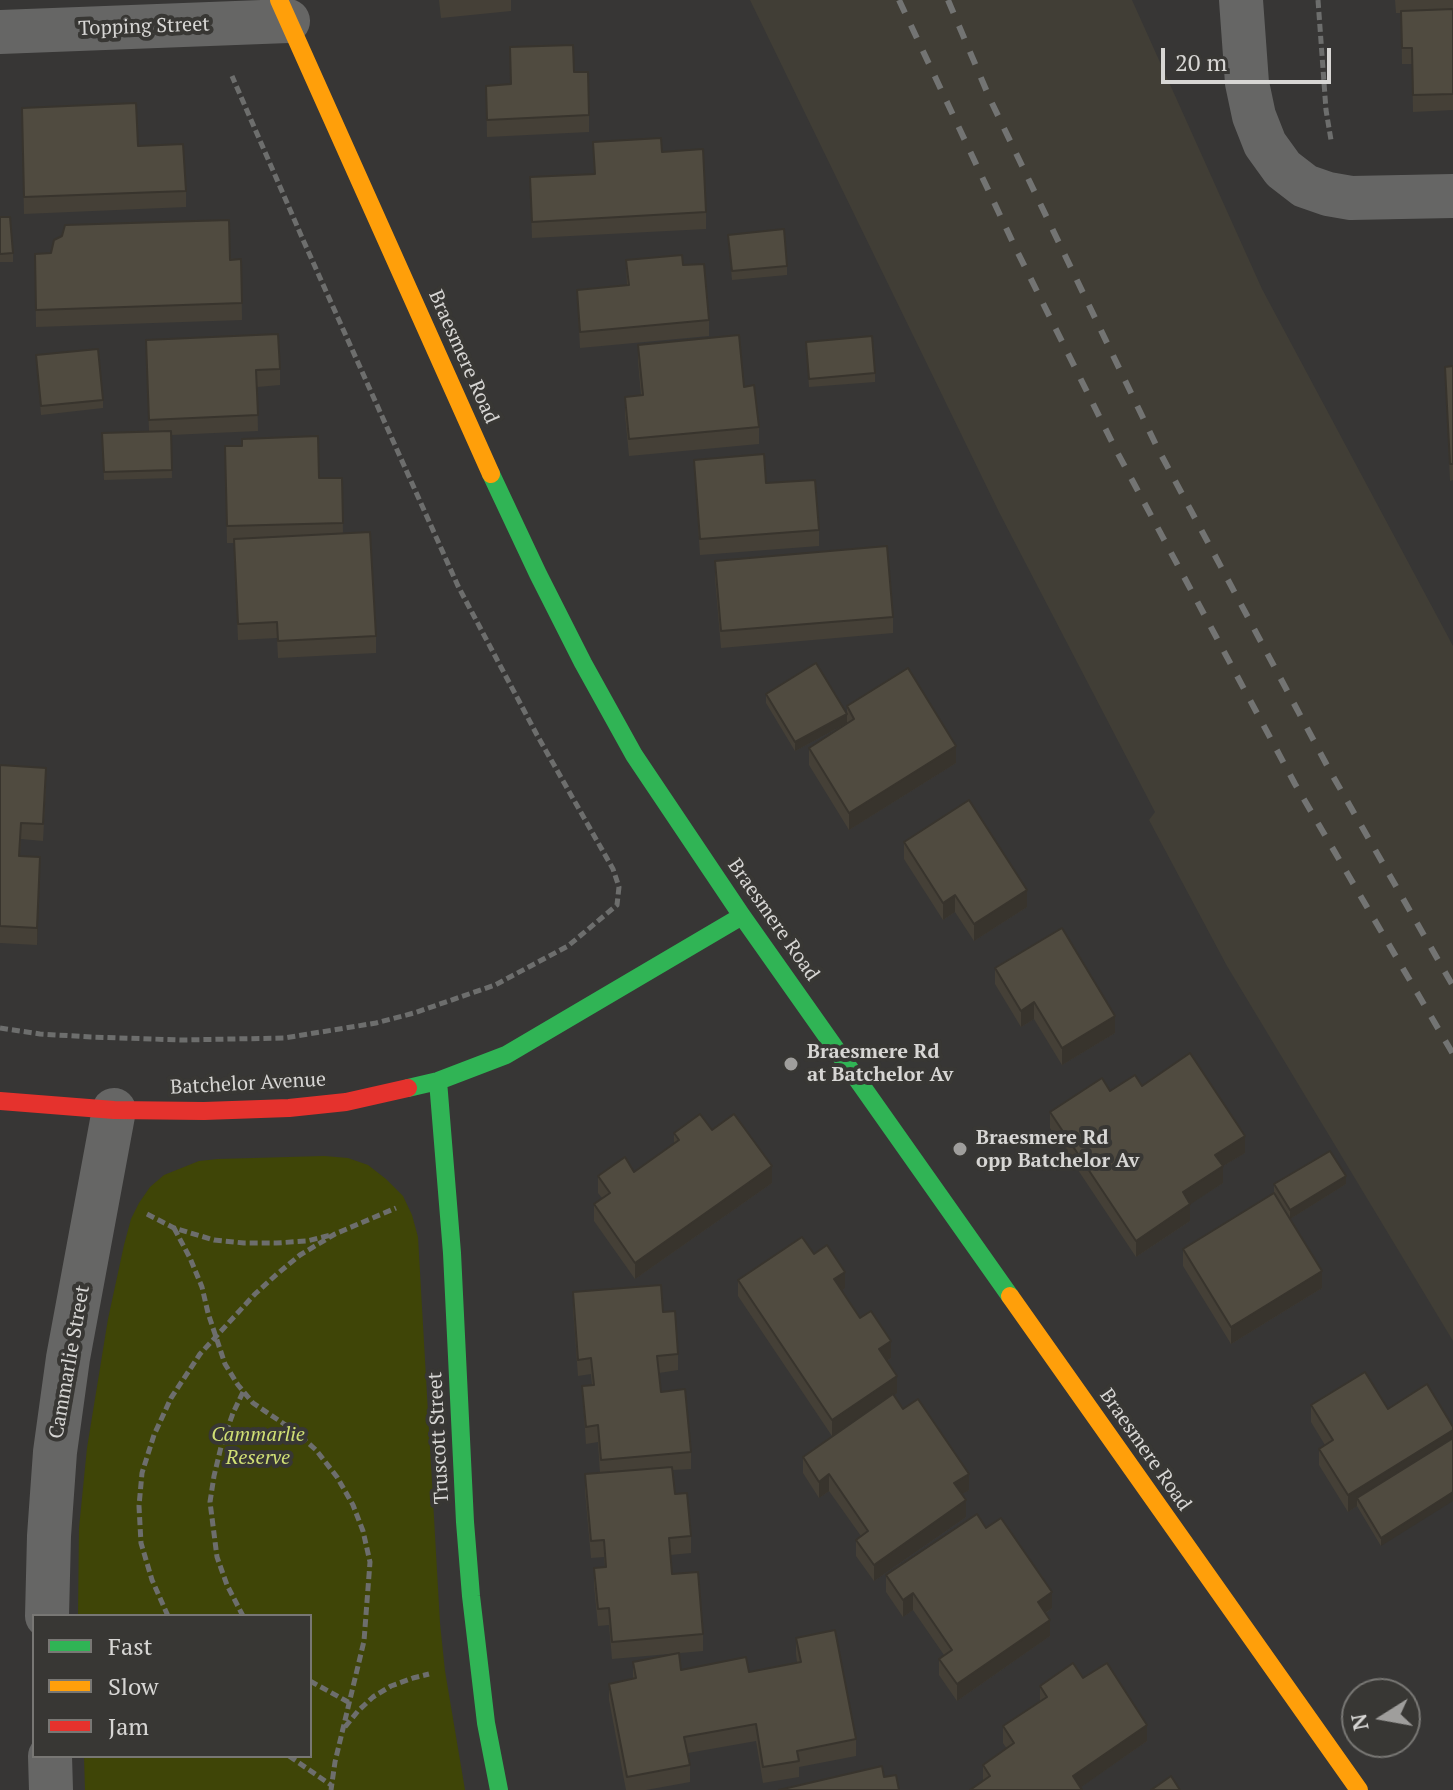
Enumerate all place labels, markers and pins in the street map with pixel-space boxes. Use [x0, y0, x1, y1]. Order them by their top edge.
place label: Braesmere Rd at Batchelor Av [807, 1040, 953, 1087]
marker: Braesmere Rd at Batchelor Av [782, 1055, 800, 1073]
place label: Braesmere Rd opp Batchelor Av [976, 1126, 1139, 1173]
marker: Braesmere Rd opp Batchelor Av [951, 1140, 969, 1158]

